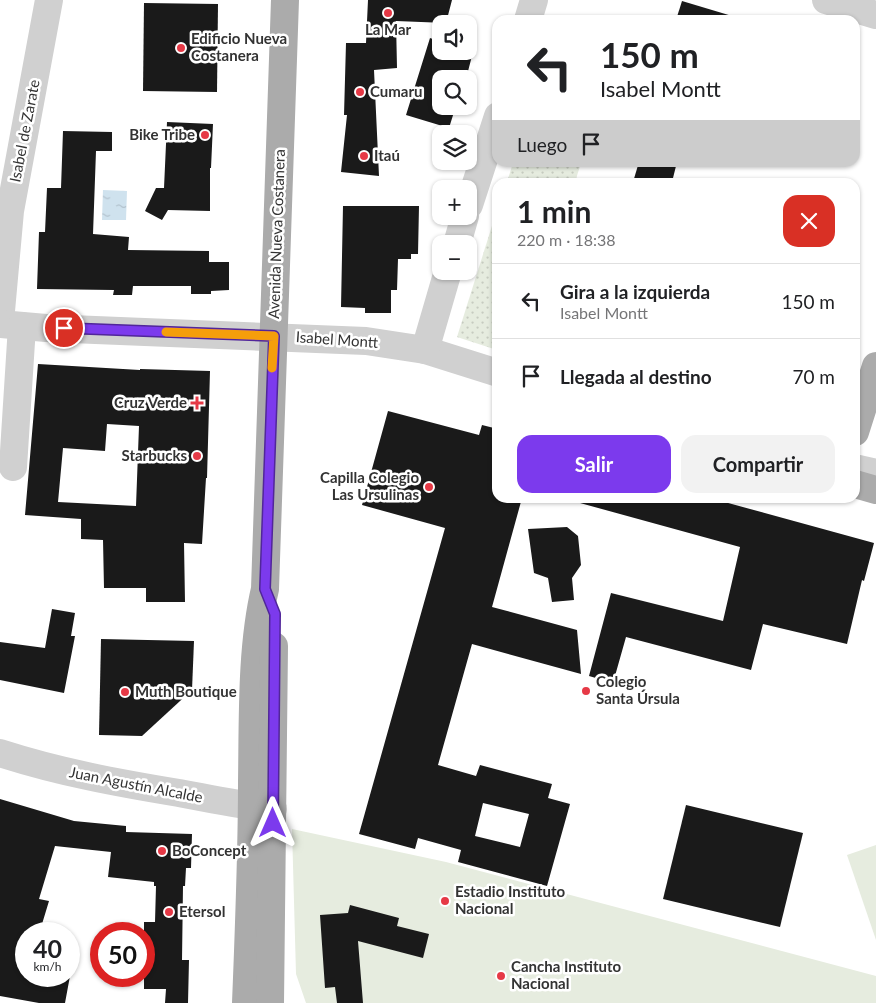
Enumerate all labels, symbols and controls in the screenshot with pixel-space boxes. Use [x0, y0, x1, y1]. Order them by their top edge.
marker: La Mar [382, 7, 394, 19]
map controls [432, 15, 477, 280]
button: sound [432, 15, 477, 60]
place label: La Mar [365, 20, 412, 38]
place label: Edificio Nueva Costanera [191, 29, 287, 64]
text: 150 m [600, 33, 699, 75]
icon: left [517, 35, 582, 100]
marker: Edificio Nueva Costanera [175, 42, 187, 54]
button: search [432, 70, 477, 115]
text: Isabel Montt [600, 75, 721, 102]
street label: Isabel de Zarate [5, 78, 43, 184]
place label: Cumaru [370, 82, 423, 100]
marker: Cumaru [354, 86, 366, 98]
place label: Bike Tribe [129, 125, 195, 143]
button: layers [432, 125, 477, 170]
marker: Bike Tribe [199, 129, 211, 141]
icon: arrive [577, 130, 605, 158]
text: Luego [517, 133, 567, 156]
place label: Itaú [374, 146, 400, 164]
street label: Avenida Nueva Costanera [264, 149, 288, 319]
marker: Itaú [358, 150, 370, 162]
button: + [432, 180, 477, 225]
text: 1 min [517, 193, 591, 229]
button: close [783, 195, 835, 247]
text: 220 m · 18:38 [517, 230, 616, 249]
button: − [432, 235, 477, 280]
text: Gira a la izquierda [560, 280, 710, 303]
icon: left [517, 287, 545, 315]
text: 150 m [781, 290, 835, 313]
text: Isabel Montt [560, 303, 648, 322]
pin [43, 307, 85, 349]
icon: arrive [50, 314, 78, 342]
street label: Isabel Montt [295, 327, 380, 351]
icon: arrive [517, 362, 545, 390]
text: Llegada al destino [560, 365, 712, 388]
text: 70 m [792, 365, 835, 388]
place label: Cruz Verde [114, 393, 187, 411]
marker: Cruz Verde [191, 397, 203, 409]
button: Salir [517, 435, 671, 493]
button: Compartir [681, 435, 835, 493]
place label: Starbucks [122, 446, 187, 464]
marker: Starbucks [191, 450, 203, 462]
place label: Capilla Colegio Las Ursulinas [320, 468, 419, 503]
marker: Capilla Colegio Las Ursulinas [423, 481, 435, 493]
place label: Colegio Santa Úrsula [596, 672, 680, 707]
place label: Muth Boutique [135, 682, 237, 700]
marker: Colegio Santa Úrsula [580, 685, 592, 697]
marker: Muth Boutique [119, 686, 131, 698]
street label: Juan Agustín Alcalde [68, 762, 205, 806]
position arrow [246, 796, 298, 848]
place label: BoConcept [172, 841, 247, 859]
marker: BoConcept [156, 845, 168, 857]
place label: Estadio Instituto Nacional [455, 882, 565, 917]
marker: Estadio Instituto Nacional [439, 895, 451, 907]
place label: Etersol [179, 902, 225, 920]
marker: Etersol [163, 906, 175, 918]
speed limit sign: 50 [90, 922, 155, 987]
text: 40 [33, 933, 62, 963]
place label: Cancha Instituto Nacional [511, 957, 622, 992]
text: km/h [33, 959, 62, 974]
marker: Cancha Instituto Nacional [495, 970, 507, 982]

